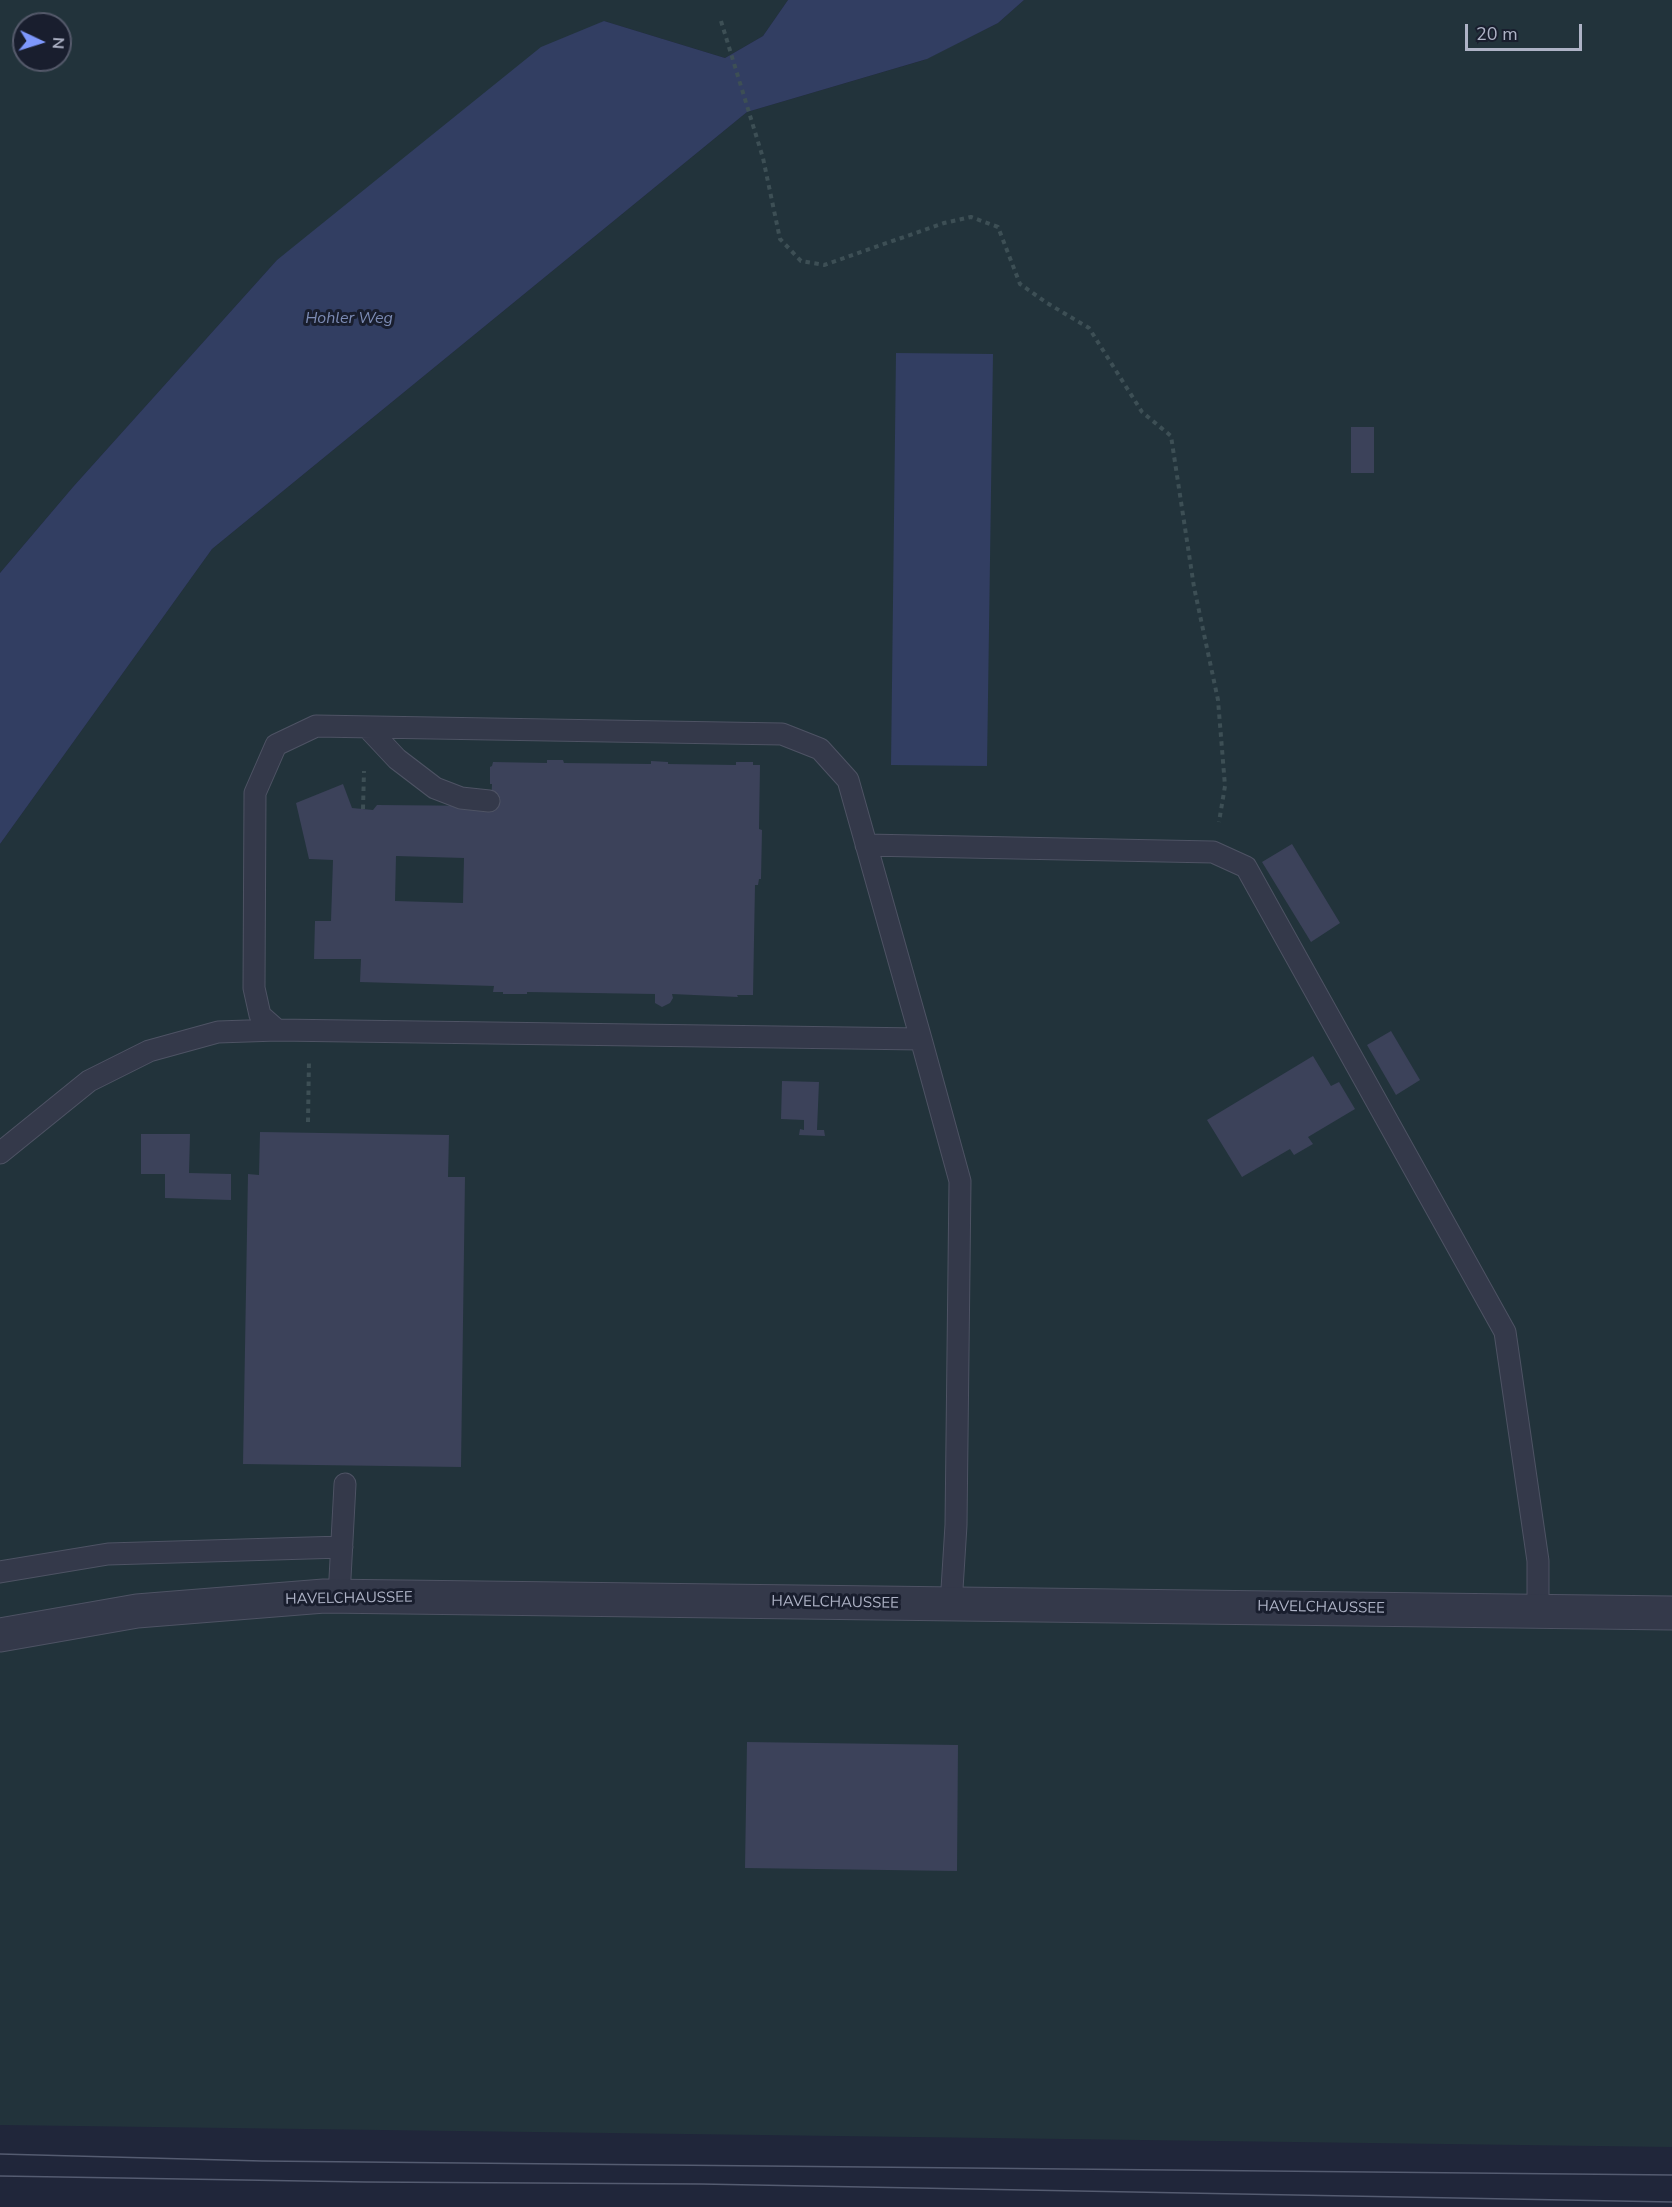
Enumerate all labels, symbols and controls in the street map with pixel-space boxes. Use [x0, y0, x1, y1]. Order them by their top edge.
north arrow [12, 12, 72, 72]
scale bar [1468, 12, 1585, 50]
text: 20 m [1476, 22, 1518, 46]
text: N [47, 36, 69, 50]
water label: Hohler Weg [305, 309, 393, 329]
street label: HAVELCHAUSSEE [285, 1589, 413, 1609]
street label: HAVELCHAUSSEE [771, 1593, 899, 1613]
street label: HAVELCHAUSSEE [1257, 1598, 1385, 1618]

